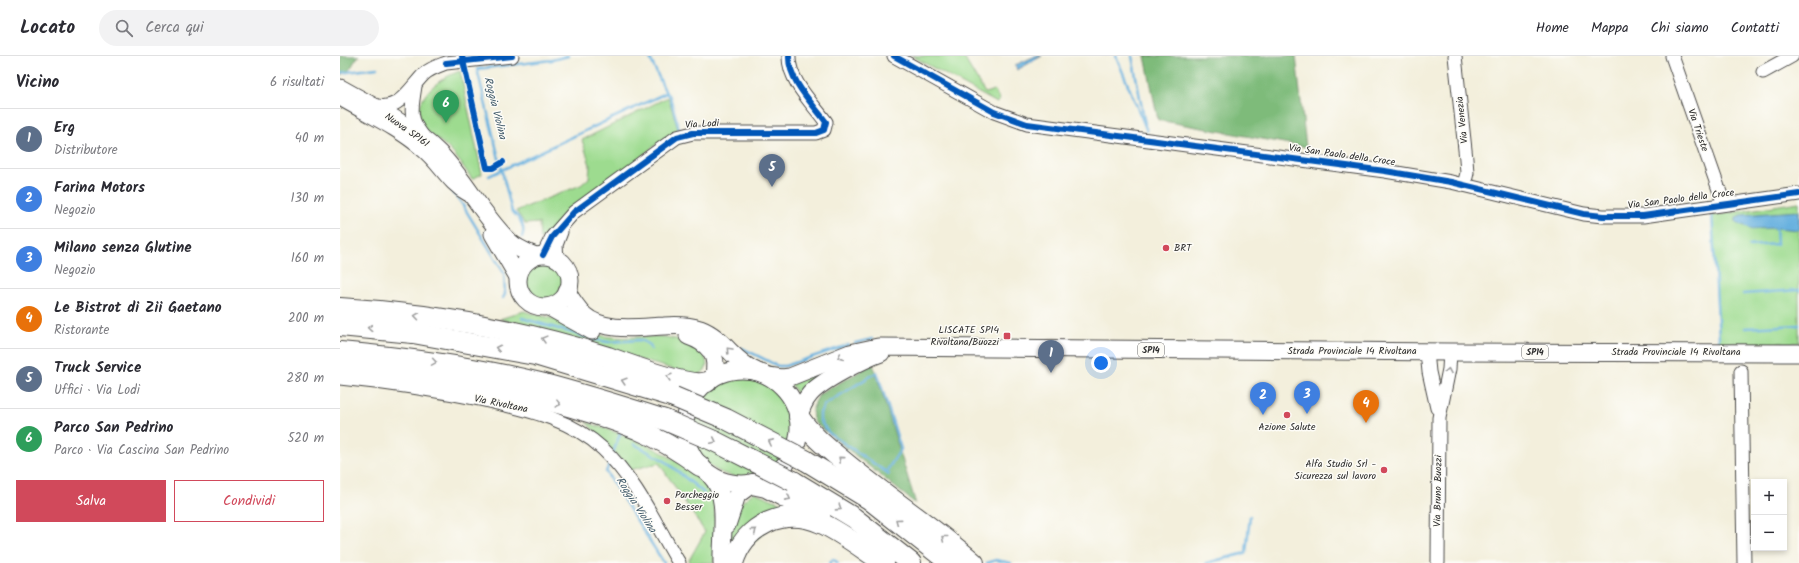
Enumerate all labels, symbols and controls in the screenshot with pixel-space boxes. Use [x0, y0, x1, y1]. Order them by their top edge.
search box [99, 10, 379, 46]
text: Locato [20, 13, 75, 43]
text: Cerca qui [145, 16, 204, 40]
icon: search [113, 17, 135, 39]
text: Home [1536, 17, 1569, 39]
text: Mappa [1591, 17, 1628, 39]
text: Chi siamo [1650, 17, 1709, 39]
text: Contatti [1731, 17, 1779, 39]
text: Vicino [16, 69, 59, 96]
text: 6 risultati [270, 72, 324, 93]
water label: Roggia Violina [479, 75, 512, 142]
pin: 6 [433, 90, 459, 123]
street label: Via Venezia [1452, 95, 1472, 144]
street label: Via Trieste [1683, 106, 1713, 154]
street label: Nuova SP161 [381, 109, 433, 151]
street label: Via Lodi [685, 115, 720, 133]
text: Erg [54, 116, 75, 140]
text: 1 [27, 128, 31, 149]
text: 40 m [295, 128, 324, 149]
text: Distributore [54, 140, 118, 161]
street label: Via San Paolo della Croce [1288, 140, 1397, 170]
pin: 5 [759, 154, 785, 187]
text: Farina Motors [54, 176, 145, 200]
street label: Via San Paolo della Croce [1627, 184, 1736, 213]
text: 2 [25, 188, 33, 209]
text: 130 m [290, 188, 324, 209]
text: Negozio [54, 200, 95, 221]
text: Milano senza Glutine [54, 236, 192, 260]
place label: BRT [1174, 240, 1193, 256]
marker: BRT [1161, 243, 1171, 253]
text: 3 [25, 248, 33, 269]
text: 160 m [291, 248, 324, 269]
text: Negozio [54, 260, 95, 281]
text: Le Bistrot di Zii Gaetano [54, 296, 222, 320]
text: 4 [25, 308, 33, 329]
text: 200 m [288, 308, 324, 329]
one-way arrow [413, 312, 420, 321]
text: Ristorante [54, 320, 109, 341]
place label: LISCATE SP14 Rivoltana/Buozzi [931, 322, 1000, 350]
one-way arrow [367, 324, 373, 333]
marker: LISCATE SP14 Rivoltana/Buozzi [1002, 331, 1012, 341]
one-way arrow [541, 336, 548, 344]
pin: 1 [1038, 340, 1064, 373]
road number: SP14 [1138, 343, 1164, 357]
street label: Strada Provinciale 14 Rivoltana [1287, 343, 1417, 359]
one-way arrow [495, 344, 501, 353]
street label: Strada Provinciale 14 Rivoltana [1611, 344, 1741, 360]
road number: SP14 [1522, 345, 1548, 359]
one-way arrow [727, 347, 734, 355]
one-way arrow [837, 352, 845, 360]
your location [1091, 353, 1111, 373]
text: Truck Service [54, 356, 141, 380]
one-way arrow [431, 358, 437, 366]
text: 5 [26, 368, 32, 389]
text: 280 m [287, 368, 324, 389]
one-way arrow [1443, 368, 1452, 375]
one-way arrow [665, 373, 672, 382]
one-way arrow [620, 377, 627, 386]
text: Uffici · Via Lodi [54, 380, 140, 401]
pin: 3 [1294, 381, 1320, 414]
pin: 2 [1250, 382, 1276, 415]
pin: 4 [1353, 390, 1379, 423]
street label: Via Rivoltana [473, 391, 530, 418]
one-way arrow [554, 399, 561, 408]
marker: Azione Salute [1282, 410, 1292, 420]
text: Parco San Pedrino [54, 416, 173, 440]
place label: Azione Salute [1259, 419, 1316, 435]
text: 6 [25, 428, 33, 449]
text: 520 m [287, 428, 324, 449]
one-way arrow [709, 436, 717, 444]
one-way arrow [767, 439, 775, 447]
text: Parco · Via Cascina San Pedrino [54, 440, 229, 461]
street label: Via Bruno Buozzi [1429, 454, 1447, 527]
place label: Alfa Studio Srl - Sicurezza sul lavoro [1294, 456, 1376, 484]
one-way arrow [838, 457, 846, 464]
marker: Alfa Studio Srl - Sicurezza sul lavoro [1379, 465, 1389, 475]
water label: Roggia Violina [611, 473, 661, 537]
map controls [1751, 479, 1787, 551]
button: + [1751, 479, 1787, 515]
button: Salva [16, 480, 166, 522]
button: Condividi [174, 480, 324, 522]
place label: Parcheggio Besser [675, 487, 720, 515]
one-way arrow [783, 493, 791, 501]
marker: Parcheggio Besser [662, 496, 672, 506]
one-way arrow [835, 504, 842, 511]
button: − [1751, 515, 1787, 551]
one-way arrow [896, 519, 903, 526]
one-way arrow [749, 528, 756, 535]
one-way arrow [942, 536, 949, 543]

